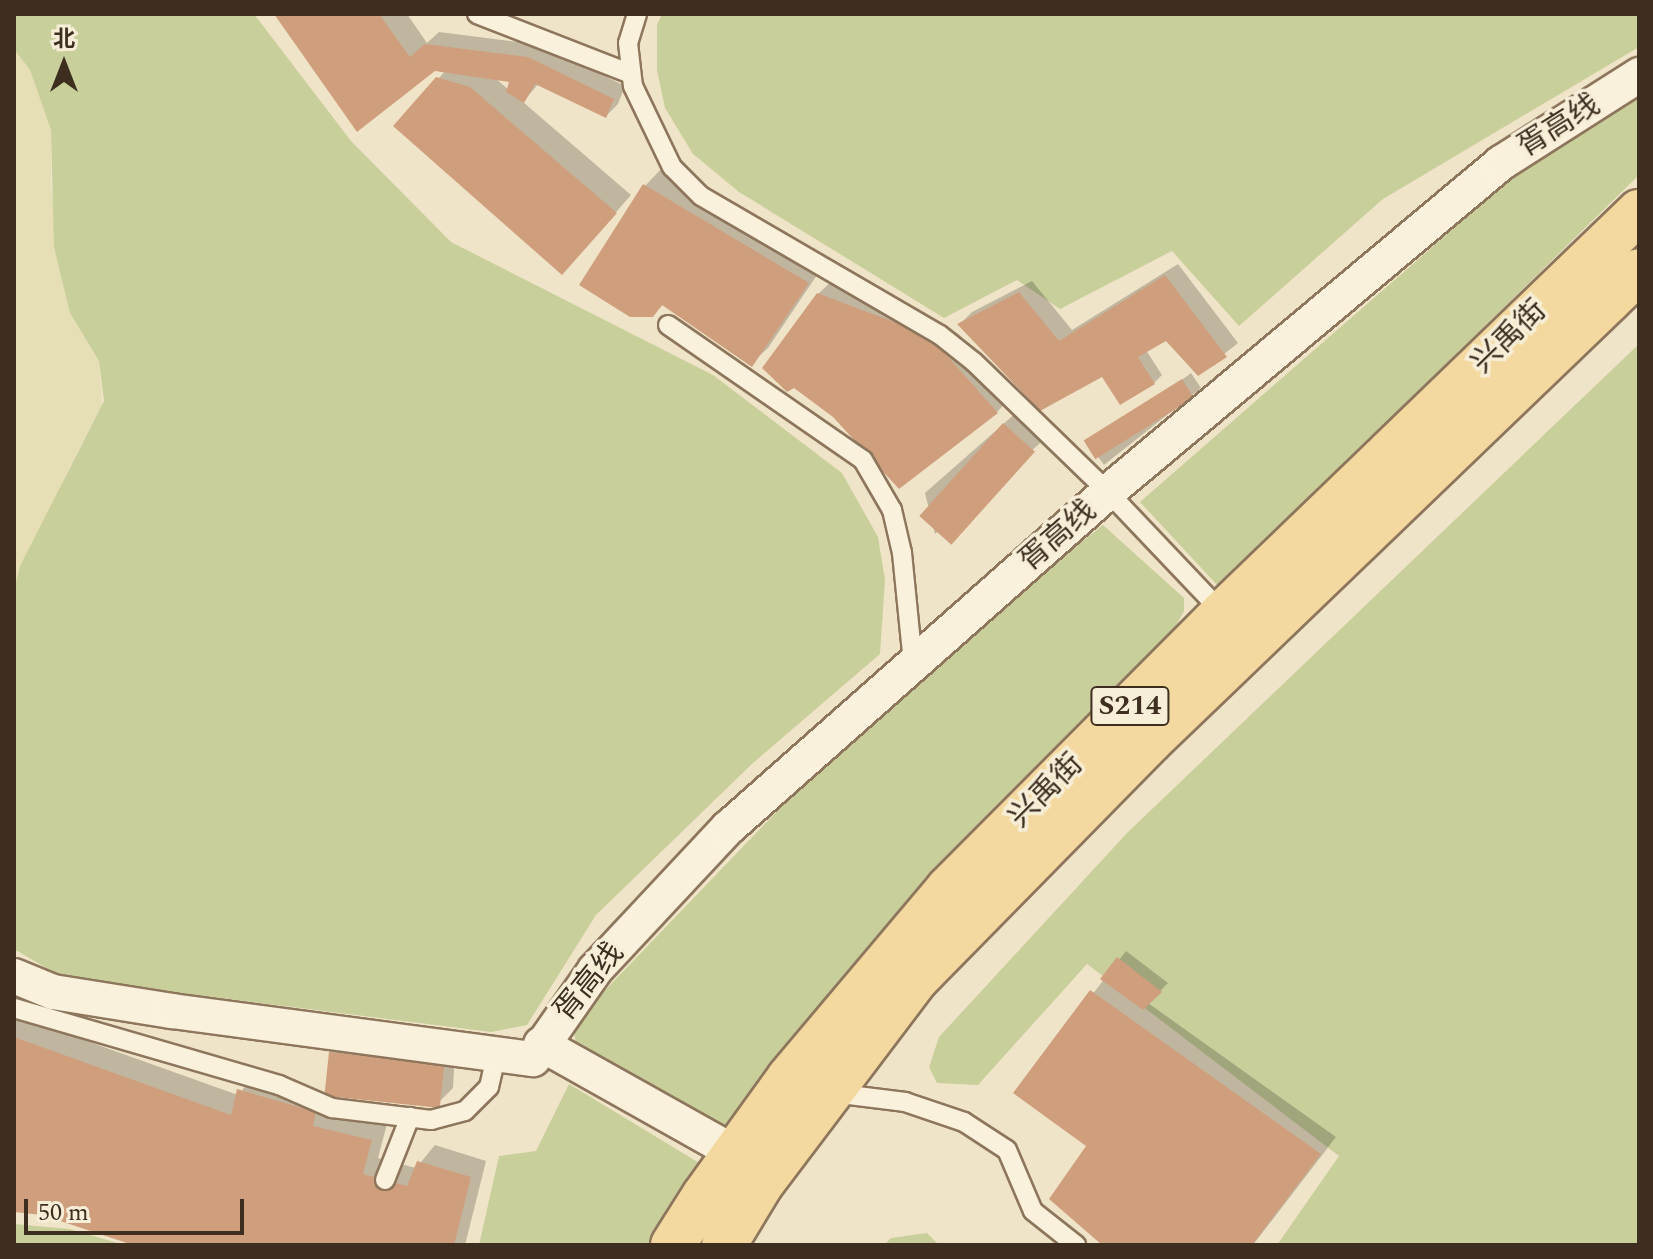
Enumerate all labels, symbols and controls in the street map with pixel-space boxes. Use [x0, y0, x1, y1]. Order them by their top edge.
text: 北 [53, 23, 75, 56]
north arrow [24, 24, 104, 104]
street label: 胥高线 [1511, 87, 1607, 165]
street label: 兴禹街 [1464, 293, 1554, 381]
street label: 胥高线 [1012, 493, 1104, 579]
road number: S214 [1090, 682, 1170, 730]
street label: 兴禹街 [1001, 746, 1091, 836]
street label: 胥高线 [547, 936, 631, 1028]
scale bar [28, 1183, 248, 1233]
text: 50 m [38, 1195, 89, 1231]

